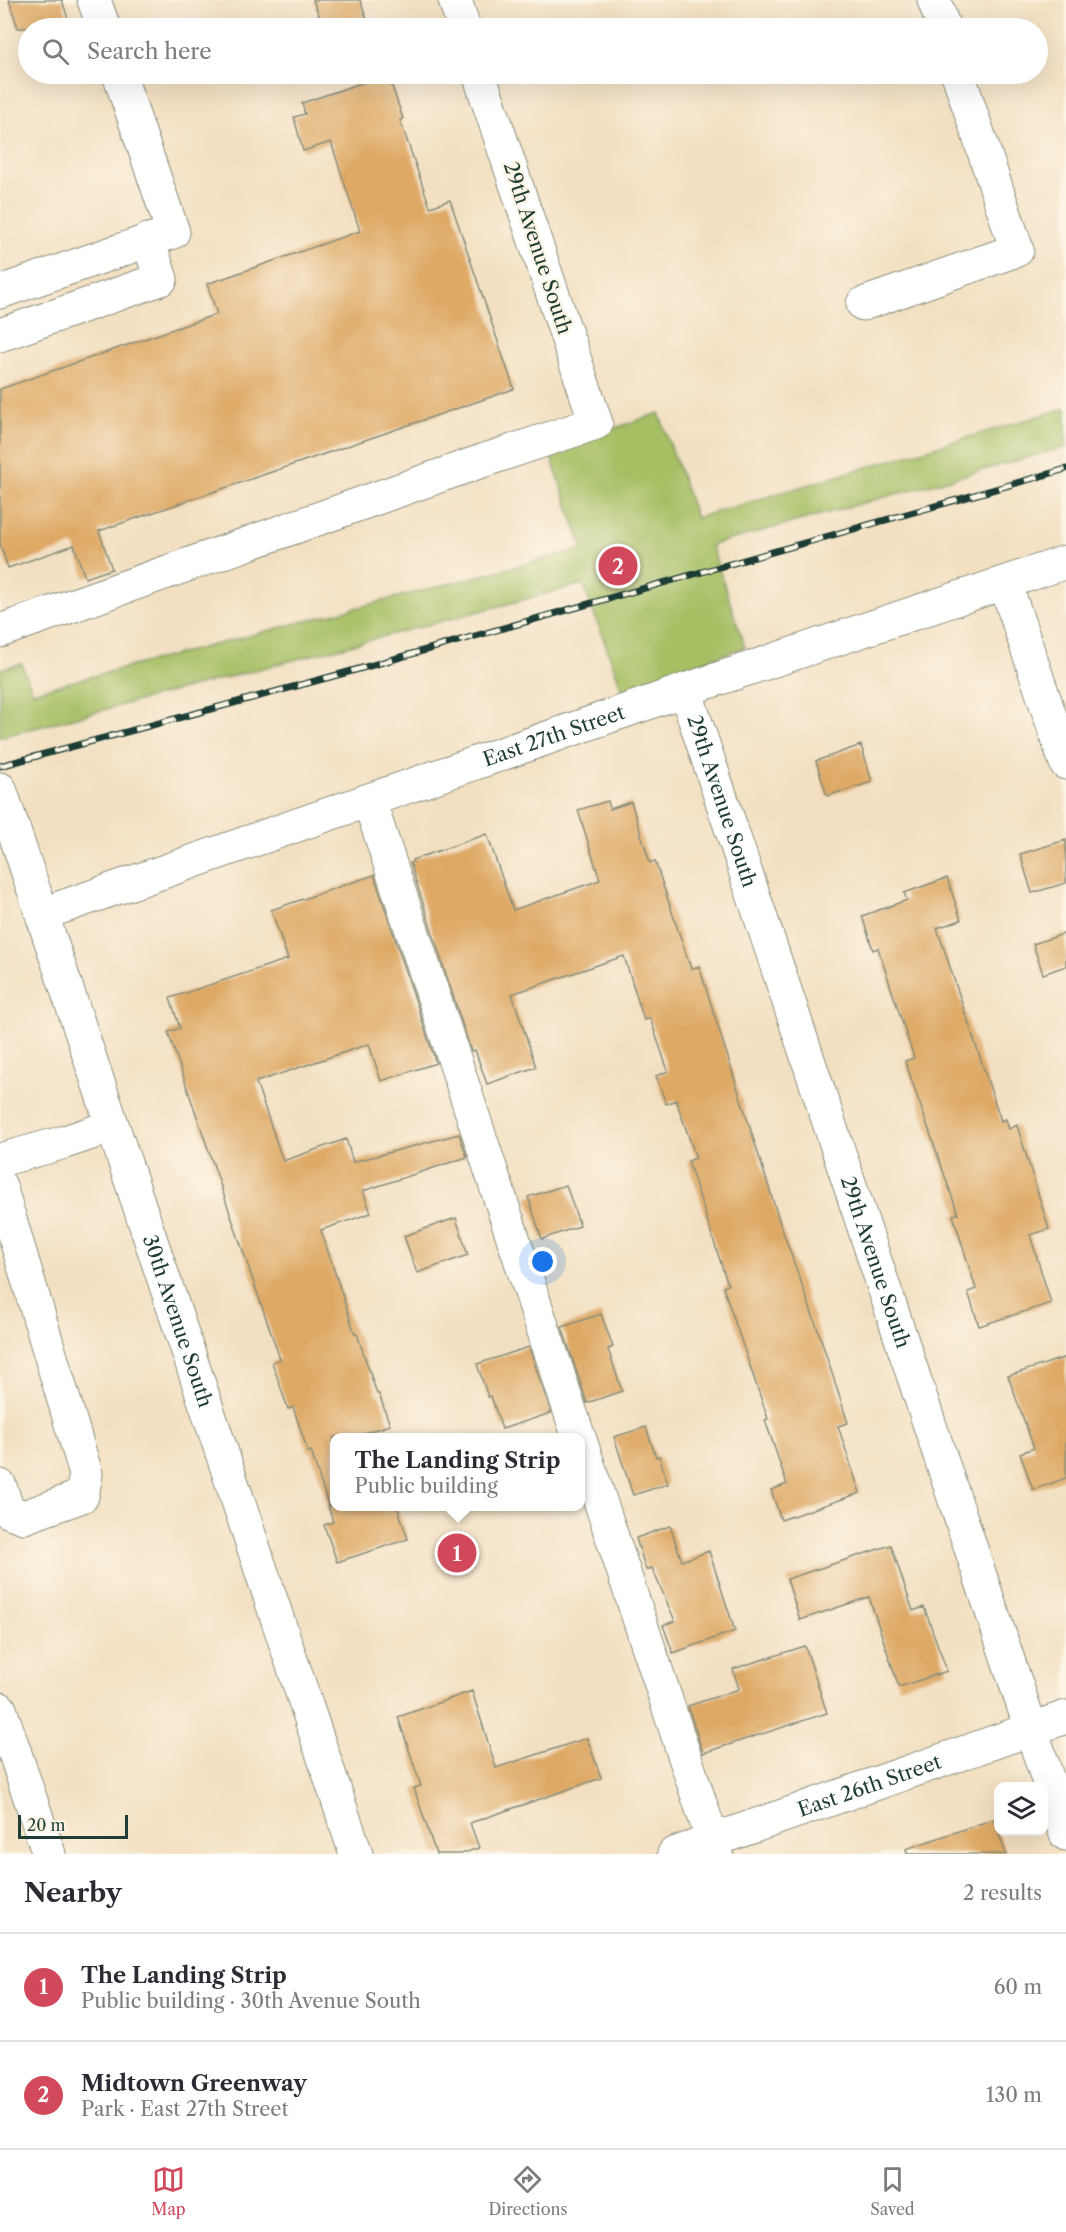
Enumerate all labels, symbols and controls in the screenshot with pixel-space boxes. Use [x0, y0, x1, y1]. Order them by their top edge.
search box [18, 18, 1048, 84]
icon: search [39, 35, 72, 68]
text: Search here [87, 38, 212, 65]
street label: 29th Avenue South [499, 159, 577, 338]
pin: 2 [598, 544, 638, 588]
street label: East 27th Street [480, 700, 628, 771]
street label: 29th Avenue South [682, 712, 762, 891]
street label: 29th Avenue South [836, 1173, 916, 1352]
street label: 30th Avenue South [138, 1232, 218, 1411]
your location [528, 1247, 557, 1276]
popup [330, 1433, 585, 1511]
text: The Landing Strip [355, 1447, 560, 1474]
text: Public building [355, 1474, 498, 1498]
pin: 1 [438, 1530, 476, 1576]
street label: East 26th Street [795, 1750, 944, 1822]
map controls [994, 1782, 1048, 1836]
button: layers [994, 1782, 1048, 1836]
scale bar [18, 1812, 128, 1840]
text: 20 m [27, 1815, 66, 1835]
text: Nearby [24, 1877, 122, 1909]
text: 2 results [963, 1881, 1042, 1905]
text: The Landing Strip [81, 1962, 287, 1989]
text: 1 [39, 1975, 48, 1999]
text: 60 m [994, 1975, 1042, 1999]
text: Public building · 30th Avenue South [81, 1989, 421, 2013]
text: Midtown Greenway [81, 2070, 307, 2097]
text: 2 [38, 2083, 49, 2107]
text: 130 m [986, 2083, 1042, 2107]
text: Park · East 27th Street [81, 2097, 289, 2121]
tab: Map [151, 2163, 186, 2219]
tab: Directions [488, 2163, 567, 2219]
tab: Saved [870, 2163, 915, 2219]

